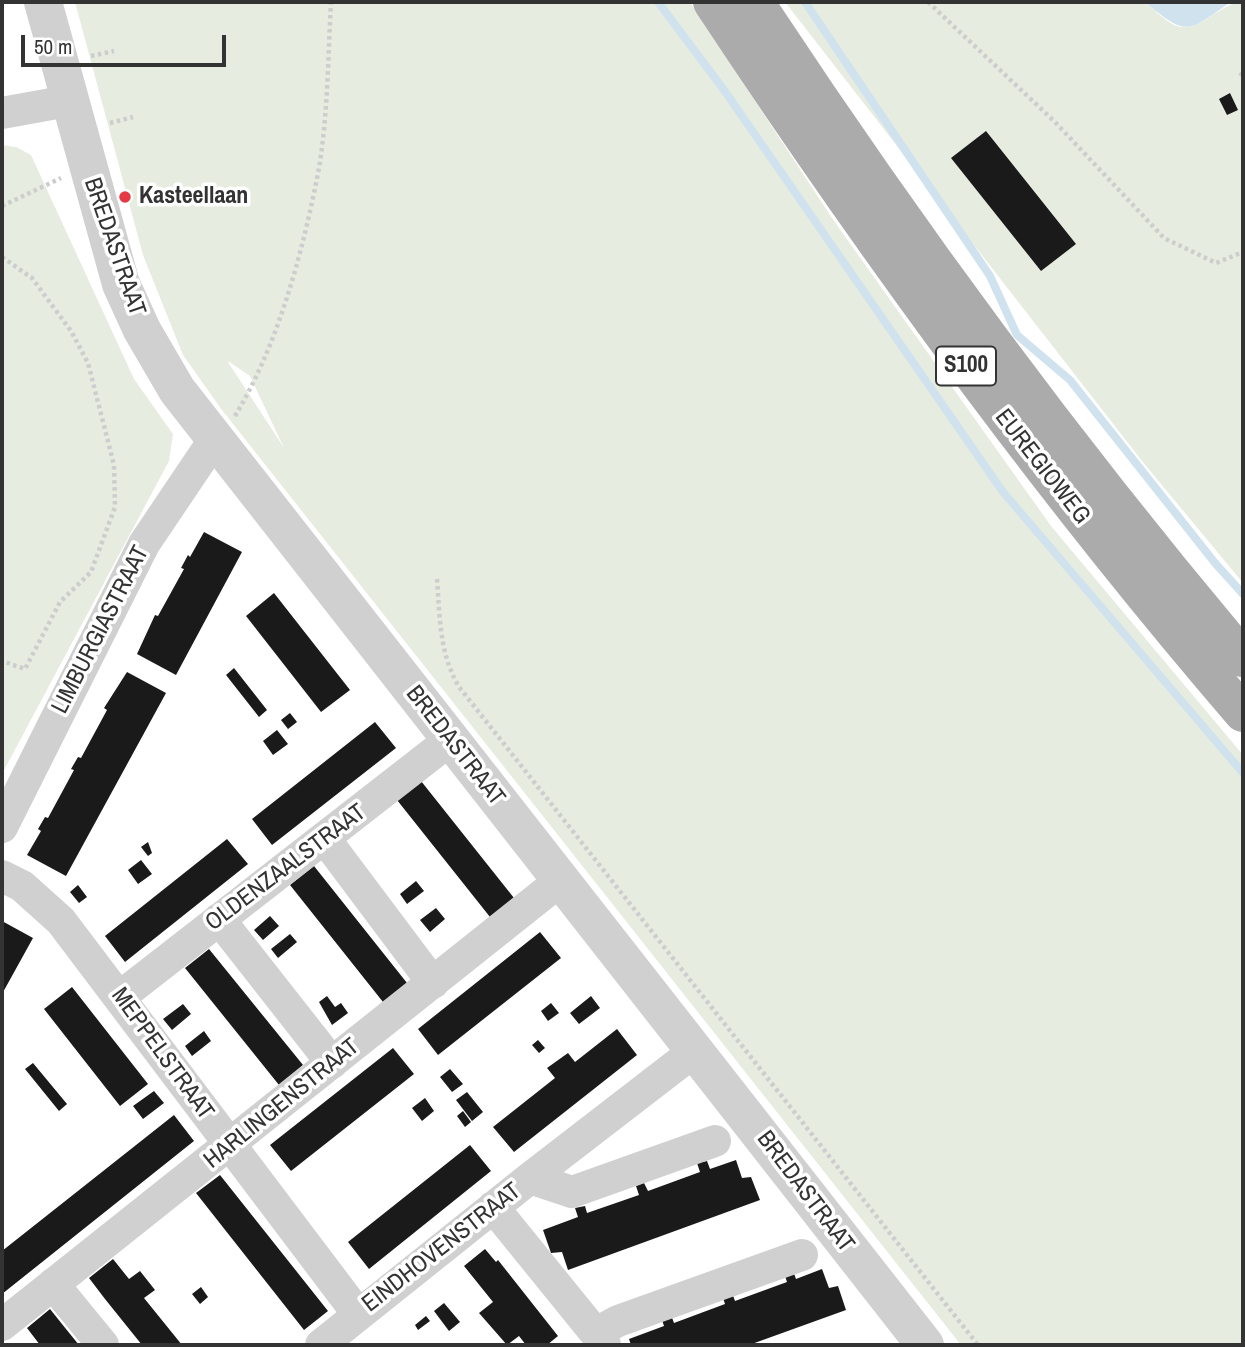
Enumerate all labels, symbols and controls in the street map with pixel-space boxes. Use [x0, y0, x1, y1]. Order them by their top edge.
scale bar [24, 21, 229, 65]
text: 50 m [34, 32, 72, 61]
street label: BREDASTRAAT [77, 174, 151, 320]
place label: Kasteellaan [139, 183, 248, 211]
marker: Kasteellaan [117, 189, 133, 205]
road number: S100 [936, 346, 996, 386]
street label: EUREGIOWEG [988, 404, 1096, 530]
street label: LIMBURGIASTRAAT [46, 541, 156, 719]
street label: BREDASTRAAT [399, 680, 511, 812]
street label: OLDENZAALSTRAAT [200, 798, 372, 938]
street label: MEPPELSTRAAT [104, 982, 220, 1126]
street label: HARLINGENSTRAAT [199, 1033, 365, 1175]
street label: BREDASTRAAT [750, 1126, 860, 1258]
street label: EINDHOVENSTRAAT [357, 1177, 527, 1319]

